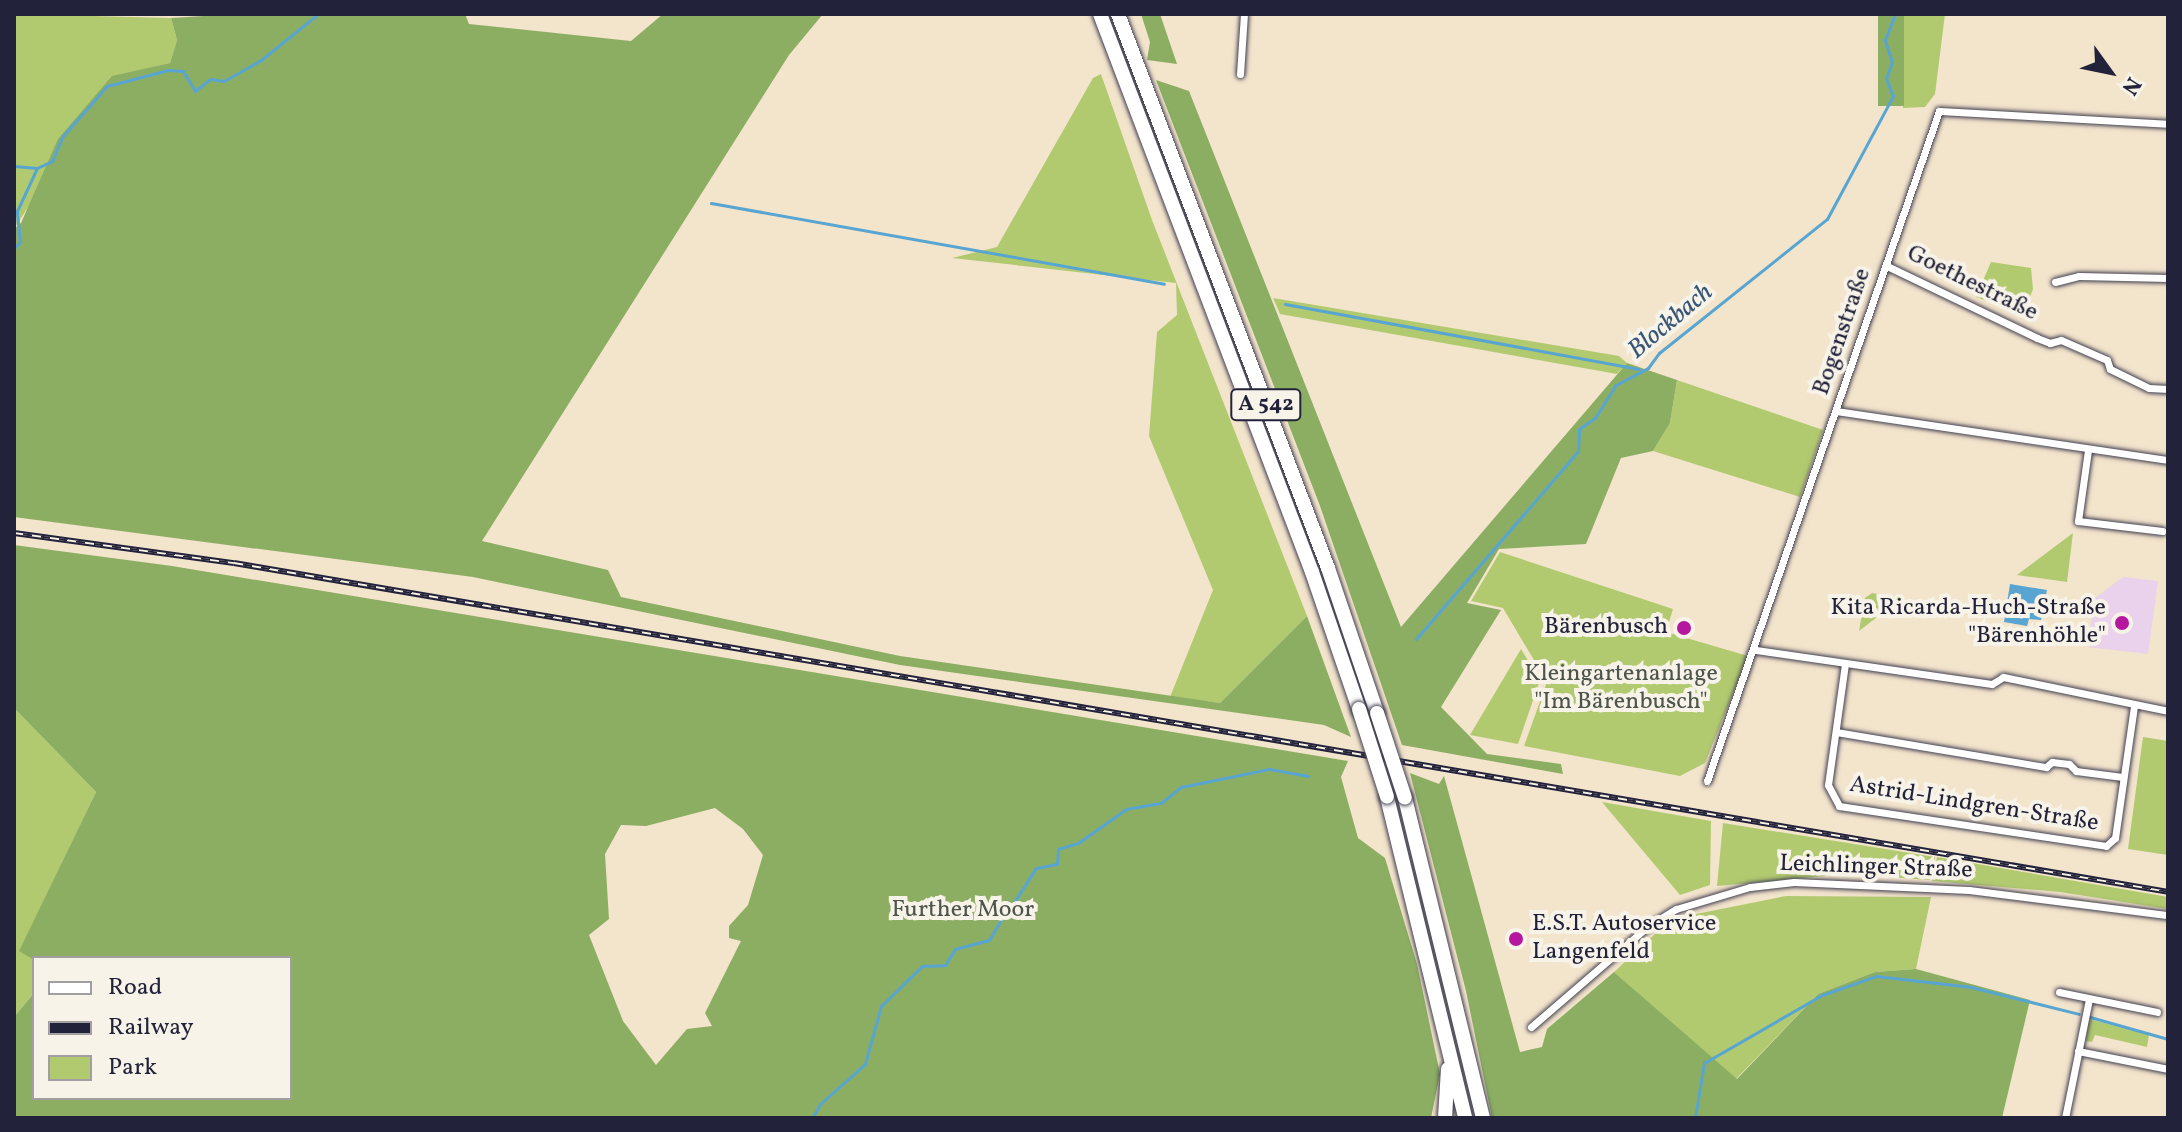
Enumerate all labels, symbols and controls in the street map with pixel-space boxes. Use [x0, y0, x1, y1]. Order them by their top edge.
north arrow [2070, 32, 2150, 112]
text: N [2113, 70, 2148, 100]
street label: Goethestraße [1902, 240, 2042, 328]
street label: Bogenstraße [1808, 265, 1878, 399]
water label: Blockbach [1622, 278, 1720, 366]
road number: A 542 [1230, 387, 1302, 423]
place label: Kita Ricarda-Huch-Straße "Bärenhöhle" [1831, 595, 2106, 651]
place label: Bärenbusch [1544, 614, 1668, 642]
marker: Kita Ricarda-Huch-Straße "Bärenhöhle" [2113, 614, 2131, 632]
marker: Bärenbusch [1675, 619, 1693, 637]
park label: Kleingartenanlage "Im Bärenbusch" [1524, 661, 1718, 717]
street label: Astrid-Lindgren-Straße [1847, 771, 2101, 839]
street label: Leichlinger Straße [1779, 850, 1973, 886]
park label: Further Moor [892, 897, 1034, 925]
place label: E.S.T. Autoservice Langenfeld [1532, 911, 1716, 967]
marker: E.S.T. Autoservice Langenfeld [1507, 930, 1525, 948]
legend [32, 956, 292, 1100]
text: Road [108, 971, 162, 1005]
text: Railway [108, 1011, 194, 1045]
text: Park [108, 1051, 157, 1085]

